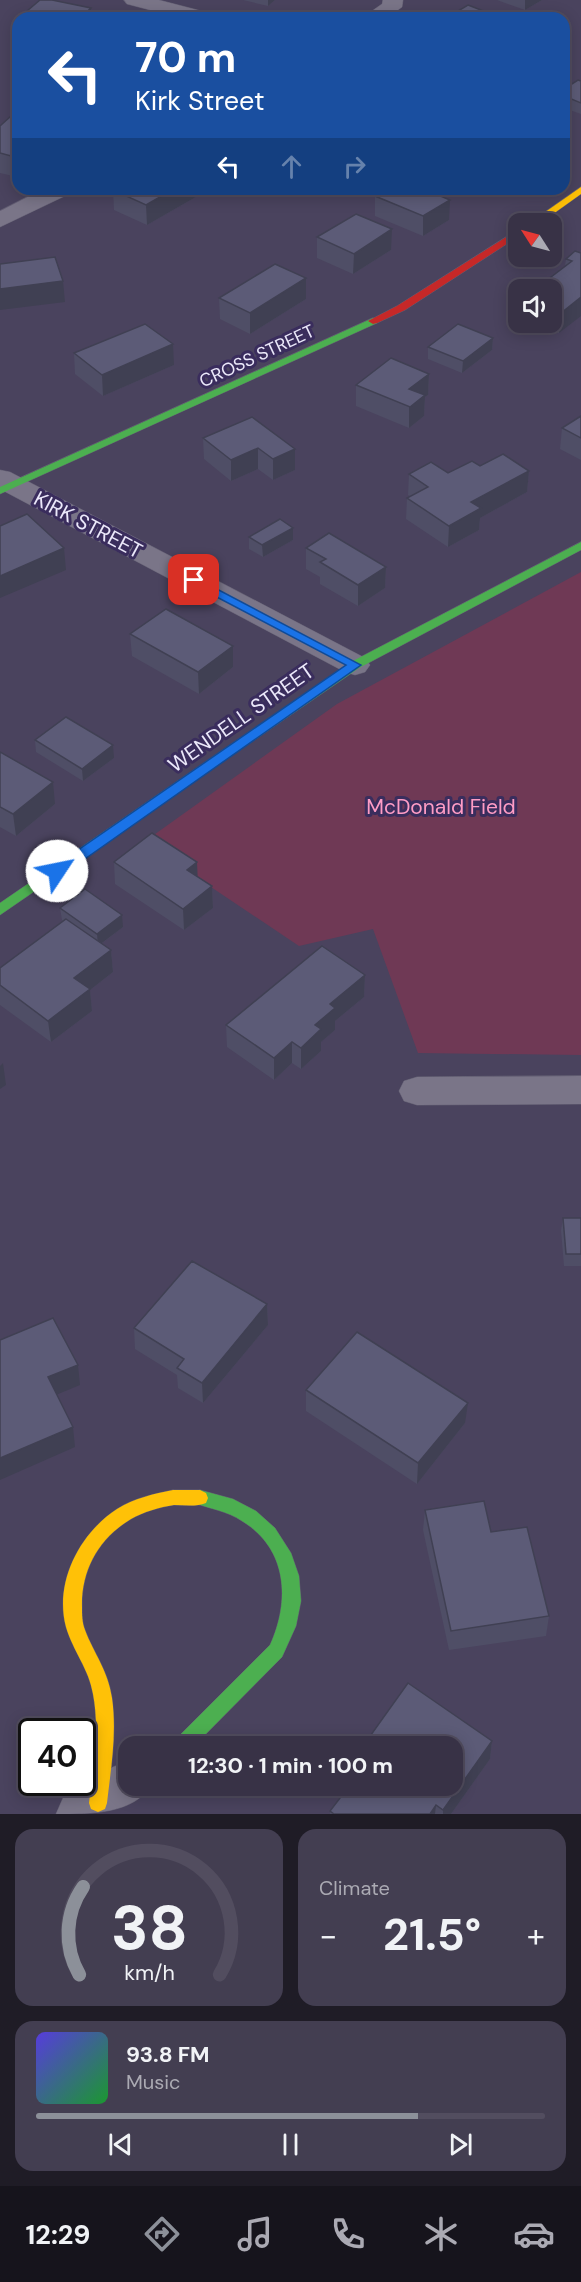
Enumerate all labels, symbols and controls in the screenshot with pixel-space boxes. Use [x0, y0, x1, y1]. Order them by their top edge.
text: 70 m [135, 30, 236, 85]
icon: left [36, 36, 114, 114]
text: Kirk Street [135, 83, 265, 118]
icon: left [212, 150, 245, 183]
icon: ahead [275, 150, 308, 183]
icon: right [338, 150, 371, 183]
north arrow [508, 213, 562, 267]
map controls [508, 213, 562, 333]
button: sound [508, 279, 562, 333]
street label: CROSS STREET [195, 319, 319, 393]
street label: KIRK STREET [29, 485, 147, 565]
pin [168, 554, 219, 605]
icon: arrive [177, 563, 210, 596]
street label: WENDELL STREET [162, 657, 320, 779]
park label: McDonald Field [366, 793, 516, 821]
position arrow [25, 839, 89, 903]
speed limit sign: 40 [18, 1718, 96, 1796]
text: 12:30 · 1 min · 100 m [188, 1751, 393, 1780]
text: Climate [319, 1875, 390, 1901]
text: 38 [110, 1887, 188, 1968]
text: 21.5° [383, 1905, 481, 1964]
text: − [319, 1914, 337, 1957]
text: + [527, 1914, 545, 1957]
text: km/h [124, 1959, 174, 1987]
text: 93.8 FM [126, 2040, 209, 2069]
text: Music [126, 2069, 181, 2095]
icon: previous [104, 2128, 137, 2161]
icon: pause [274, 2128, 307, 2161]
icon: next [444, 2128, 477, 2161]
icon: directions [141, 2213, 183, 2255]
icon: music [234, 2213, 276, 2255]
icon: phone [327, 2213, 369, 2255]
icon: climate [420, 2213, 462, 2255]
icon: car [513, 2213, 555, 2255]
text: 12:29 [26, 2217, 90, 2252]

